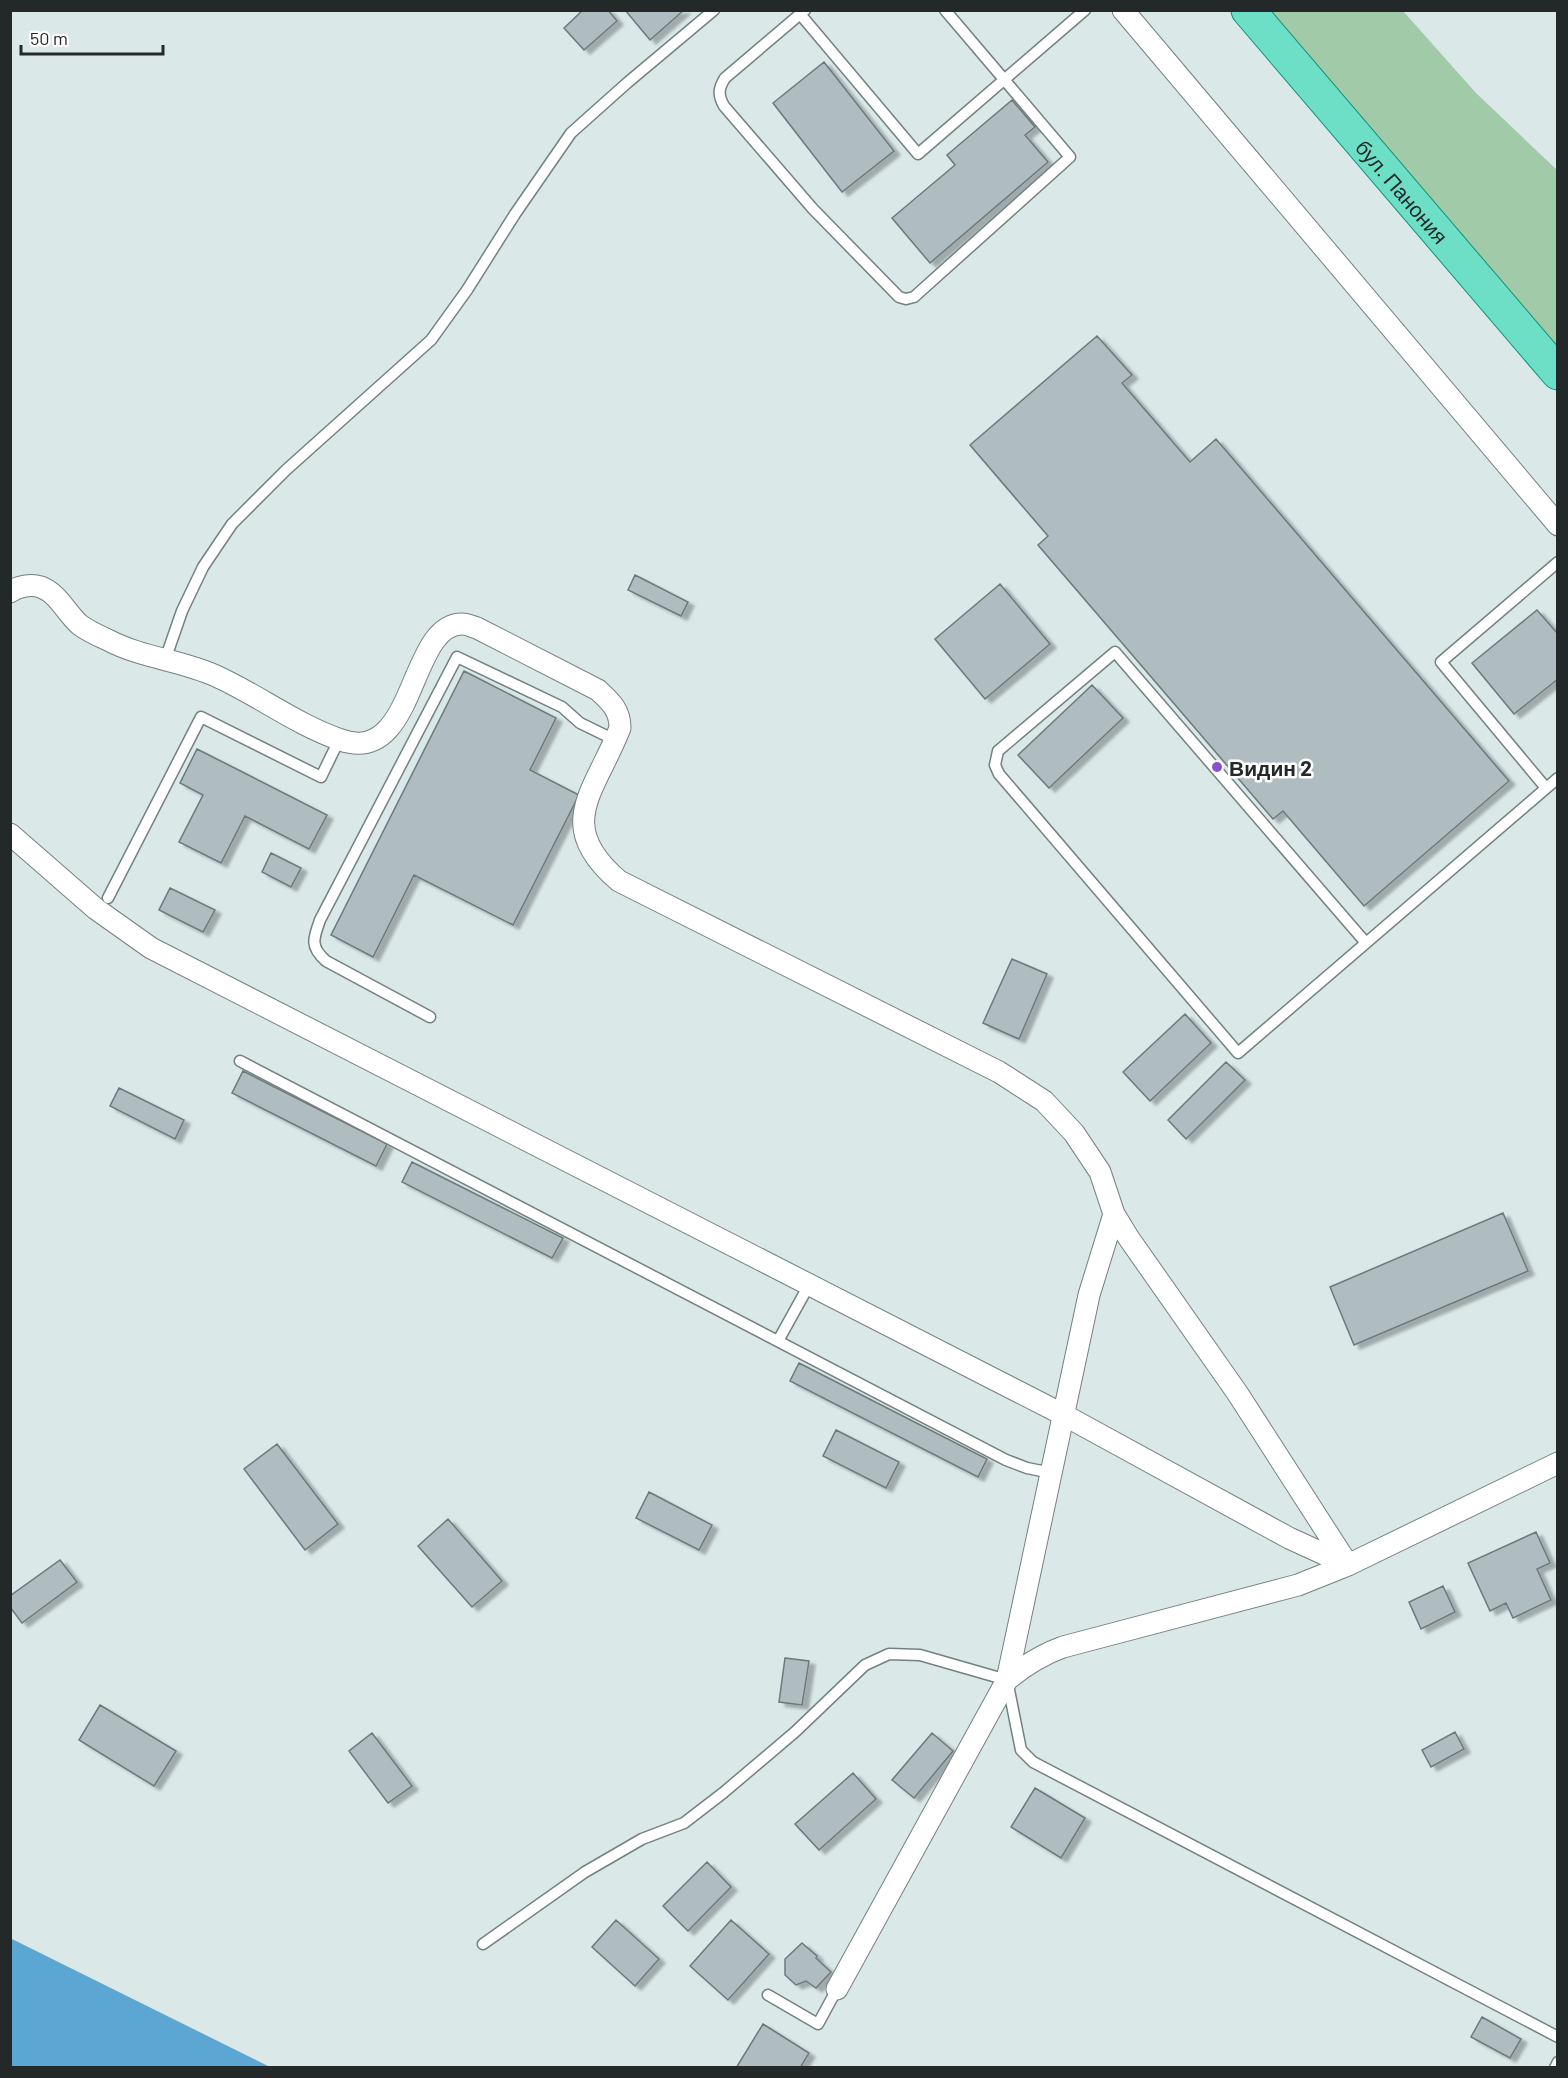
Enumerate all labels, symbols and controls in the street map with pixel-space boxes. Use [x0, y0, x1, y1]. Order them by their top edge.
scale bar [21, 18, 164, 56]
text: 50 m [30, 27, 68, 49]
street label: бул. Панония [1351, 134, 1454, 248]
place label: Видин 2 [1229, 755, 1312, 780]
marker: Видин 2 [1210, 760, 1224, 774]

